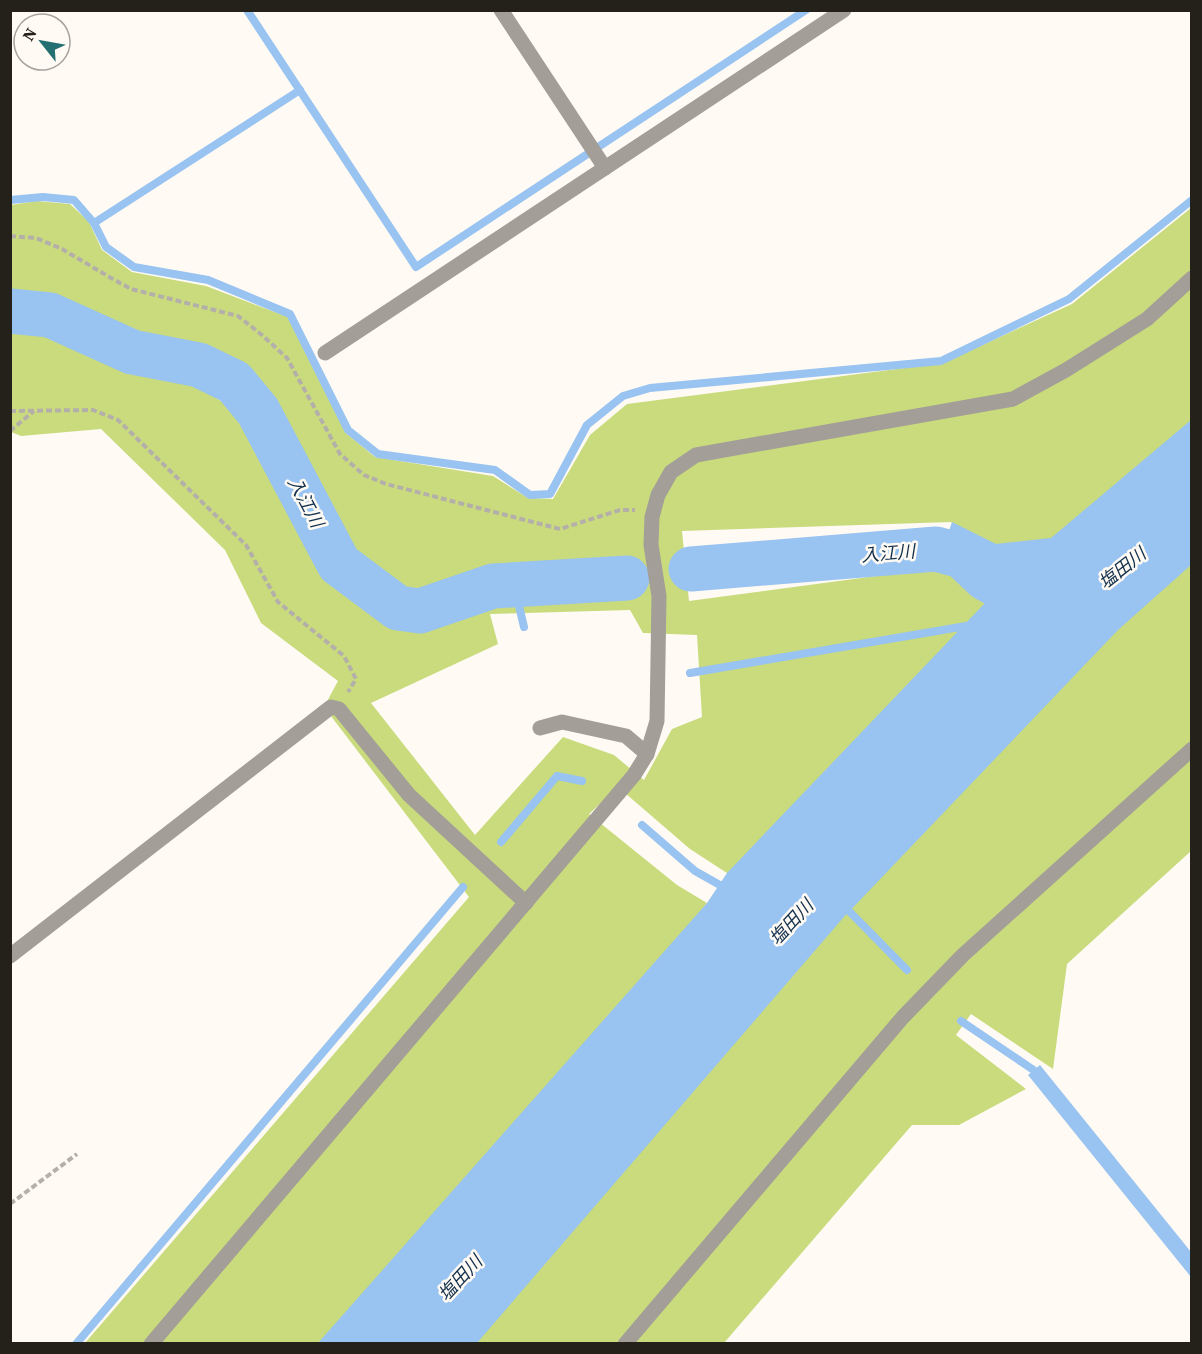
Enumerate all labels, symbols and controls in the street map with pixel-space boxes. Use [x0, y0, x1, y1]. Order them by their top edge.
north arrow [12, 12, 72, 72]
text: N [17, 23, 42, 45]
water label: 入江川 [282, 472, 331, 533]
water label: 入江川 [860, 538, 918, 568]
water label: 塩田川 [1093, 540, 1153, 594]
water label: 塩田川 [763, 892, 820, 950]
water label: 塩田川 [432, 1248, 489, 1306]

